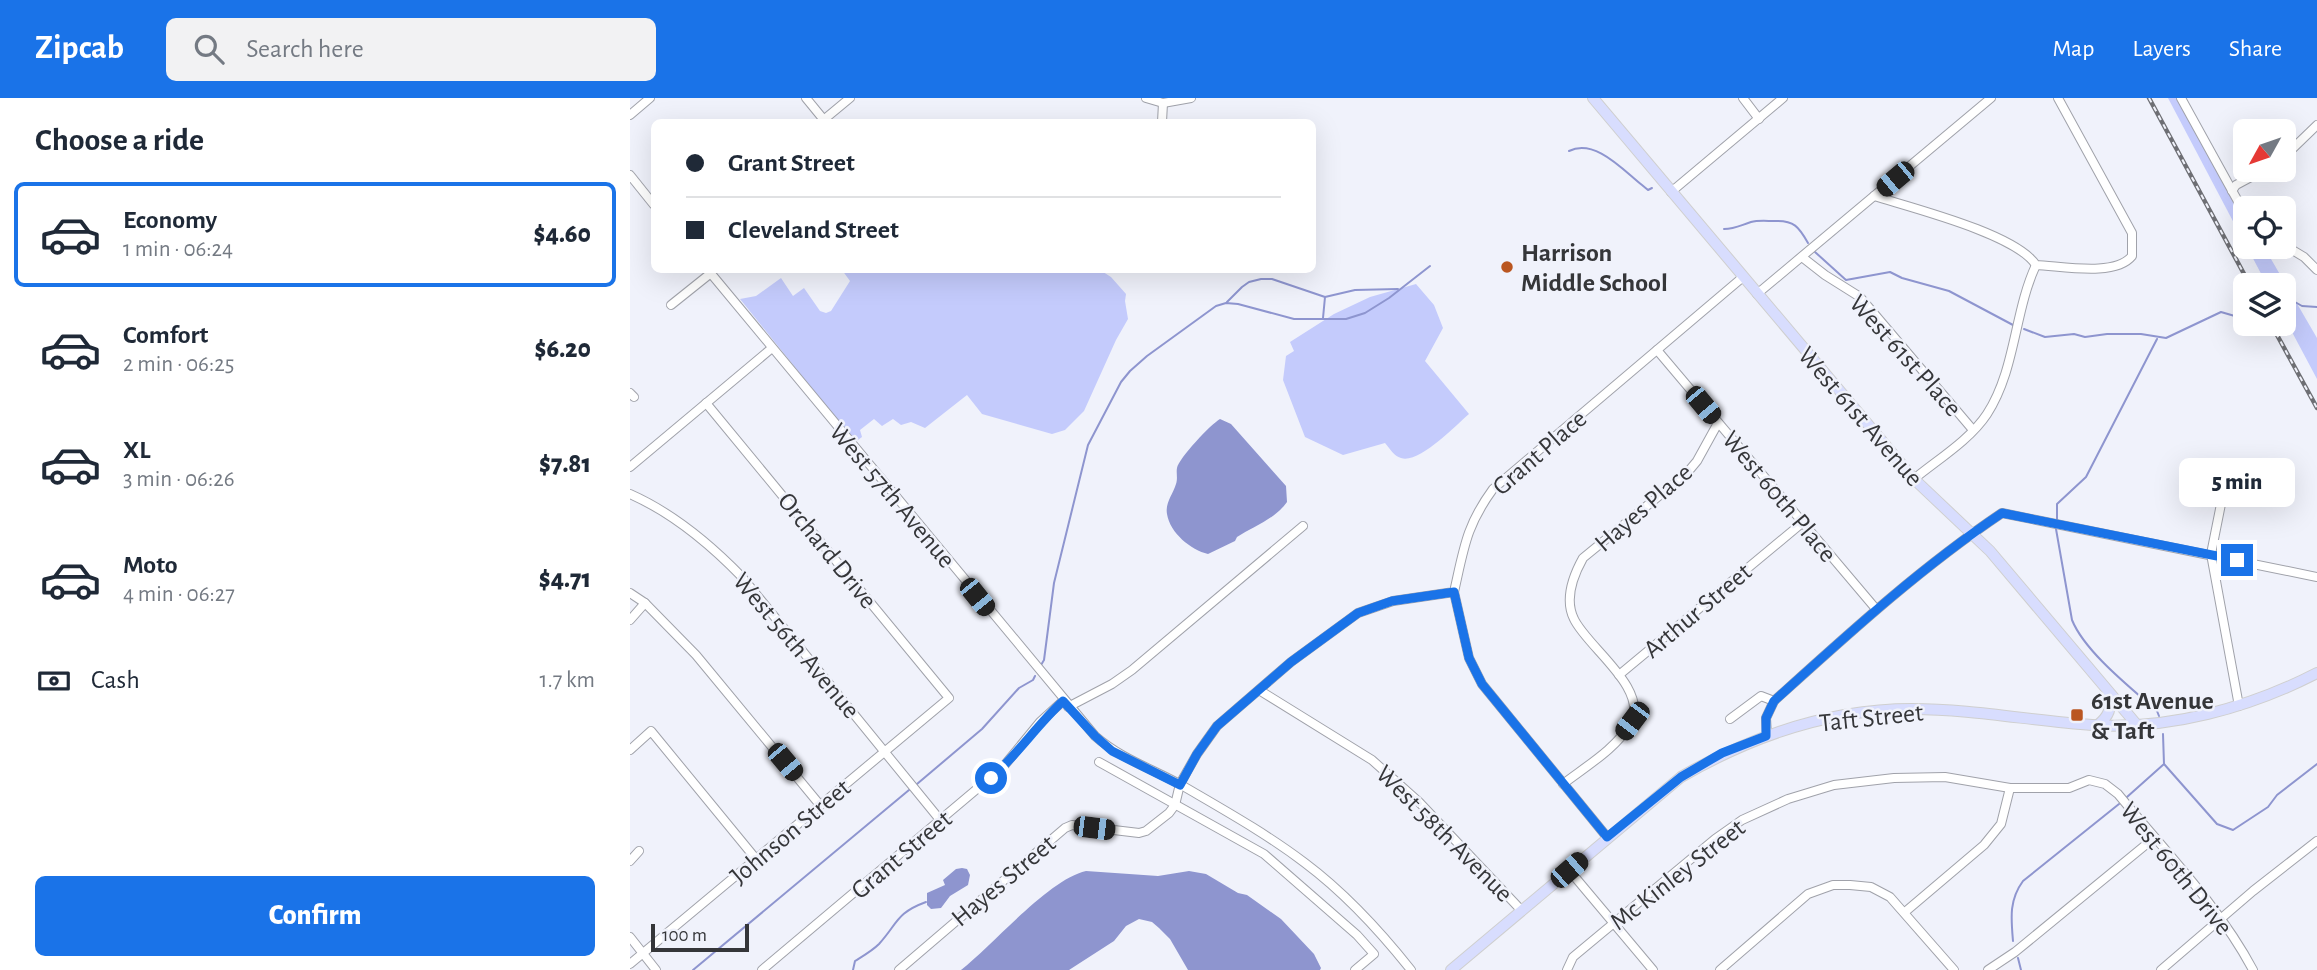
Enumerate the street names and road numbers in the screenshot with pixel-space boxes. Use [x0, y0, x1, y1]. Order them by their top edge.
street label: West 61st Place [1844, 290, 1966, 421]
street label: West 61st Avenue [1793, 342, 1928, 491]
street label: Grant Place [1488, 405, 1592, 500]
street label: West 57th Avenue [824, 418, 960, 573]
street label: West 60th Place [1717, 426, 1841, 567]
street label: Hayes Place [1590, 459, 1697, 557]
street label: Orchard Drive [773, 488, 881, 613]
street label: Arthur Street [1639, 558, 1757, 663]
street label: West 56th Avenue [728, 568, 864, 723]
street label: Taft Street [1818, 700, 1925, 736]
street label: West 58th Avenue [1371, 760, 1518, 907]
street label: Johnson Street [726, 774, 856, 889]
street label: West 60th Drive [2115, 797, 2237, 940]
street label: Grant Street [846, 806, 957, 904]
street label: Mc Kinley Street [1605, 814, 1750, 935]
street label: Hayes Street [947, 830, 1061, 931]

